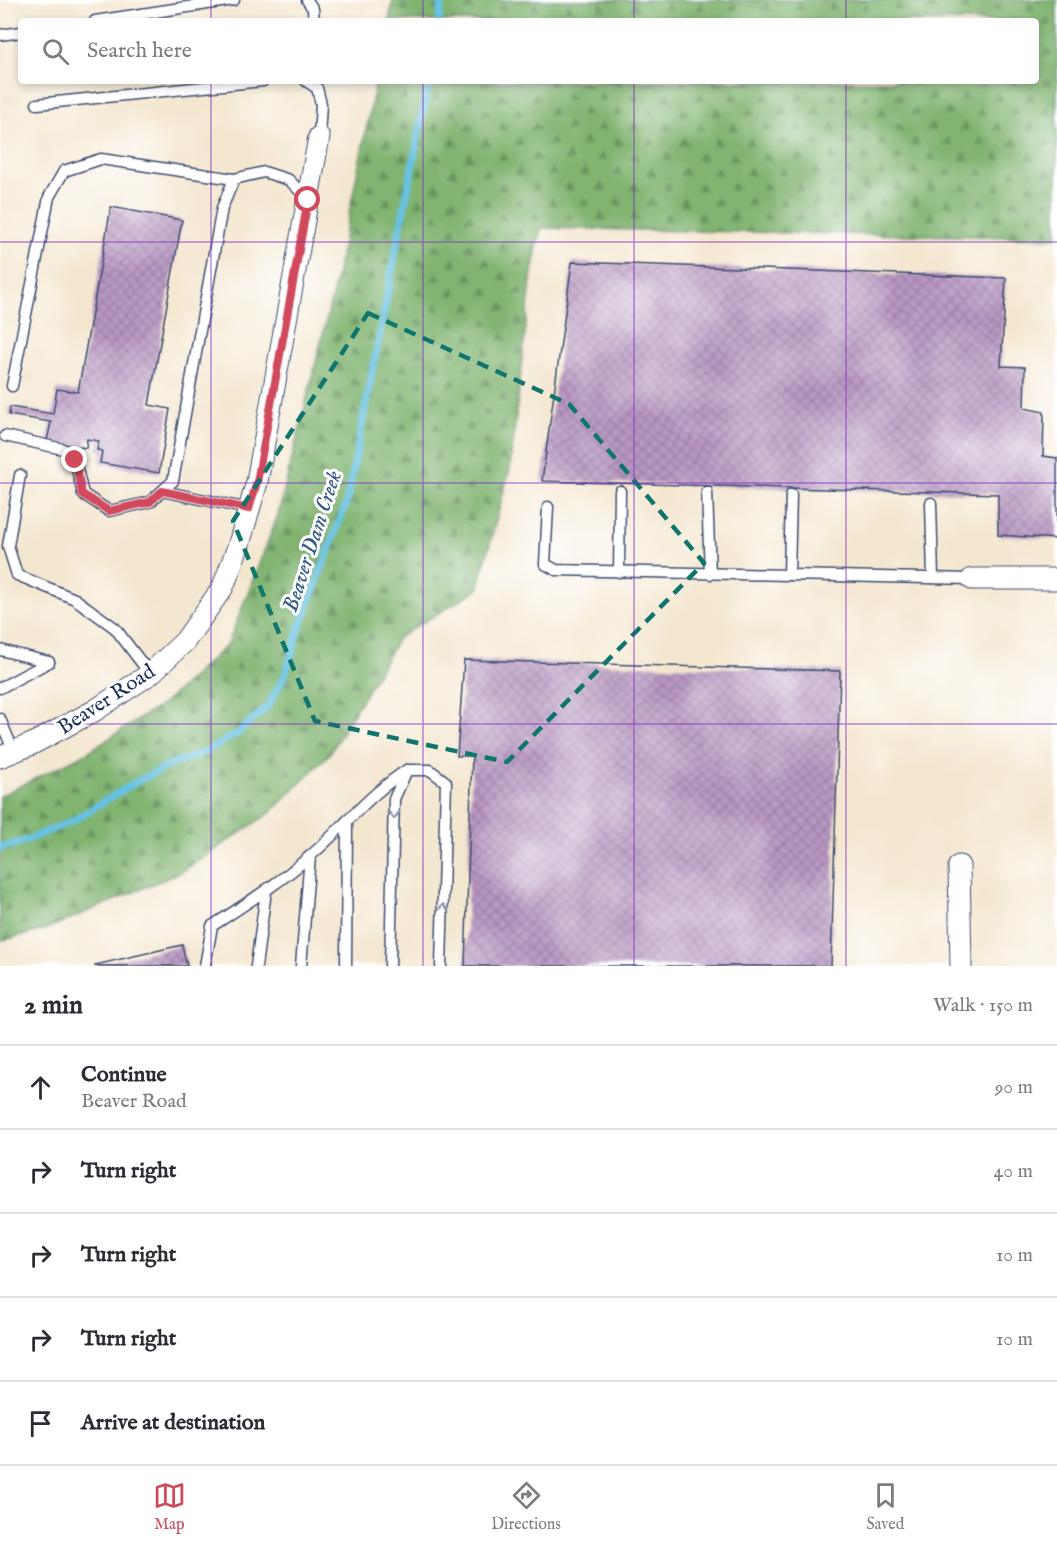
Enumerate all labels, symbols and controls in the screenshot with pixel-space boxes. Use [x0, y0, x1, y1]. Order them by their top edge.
search box [18, 18, 1039, 84]
icon: search [39, 35, 72, 68]
text: Search here [87, 37, 192, 65]
route start [294, 186, 320, 212]
route end [61, 446, 87, 472]
water label: Beaver Dam Creek [277, 467, 349, 616]
street label: Beaver Road [53, 658, 161, 742]
one-way arrow [388, 810, 400, 819]
one-way arrow [437, 903, 449, 912]
text: 2 min [24, 989, 83, 1022]
text: Walk · 150 m [933, 993, 1033, 1018]
text: Continue [81, 1061, 167, 1089]
icon: ahead [24, 1071, 57, 1104]
text: 90 m [995, 1075, 1033, 1100]
text: Beaver Road [81, 1089, 187, 1114]
icon: right [24, 1155, 57, 1188]
text: Turn right [81, 1157, 176, 1185]
text: 40 m [994, 1159, 1033, 1184]
icon: right [24, 1239, 57, 1272]
text: Turn right [81, 1241, 176, 1269]
text: 10 m [996, 1243, 1033, 1268]
icon: right [24, 1323, 57, 1356]
text: Turn right [81, 1325, 176, 1353]
text: 10 m [996, 1327, 1033, 1352]
icon: arrive [24, 1407, 57, 1440]
text: Arrive at destination [81, 1409, 265, 1437]
tab: Map [153, 1479, 186, 1535]
tab: Directions [491, 1479, 561, 1535]
tab: Saved [866, 1479, 904, 1535]

